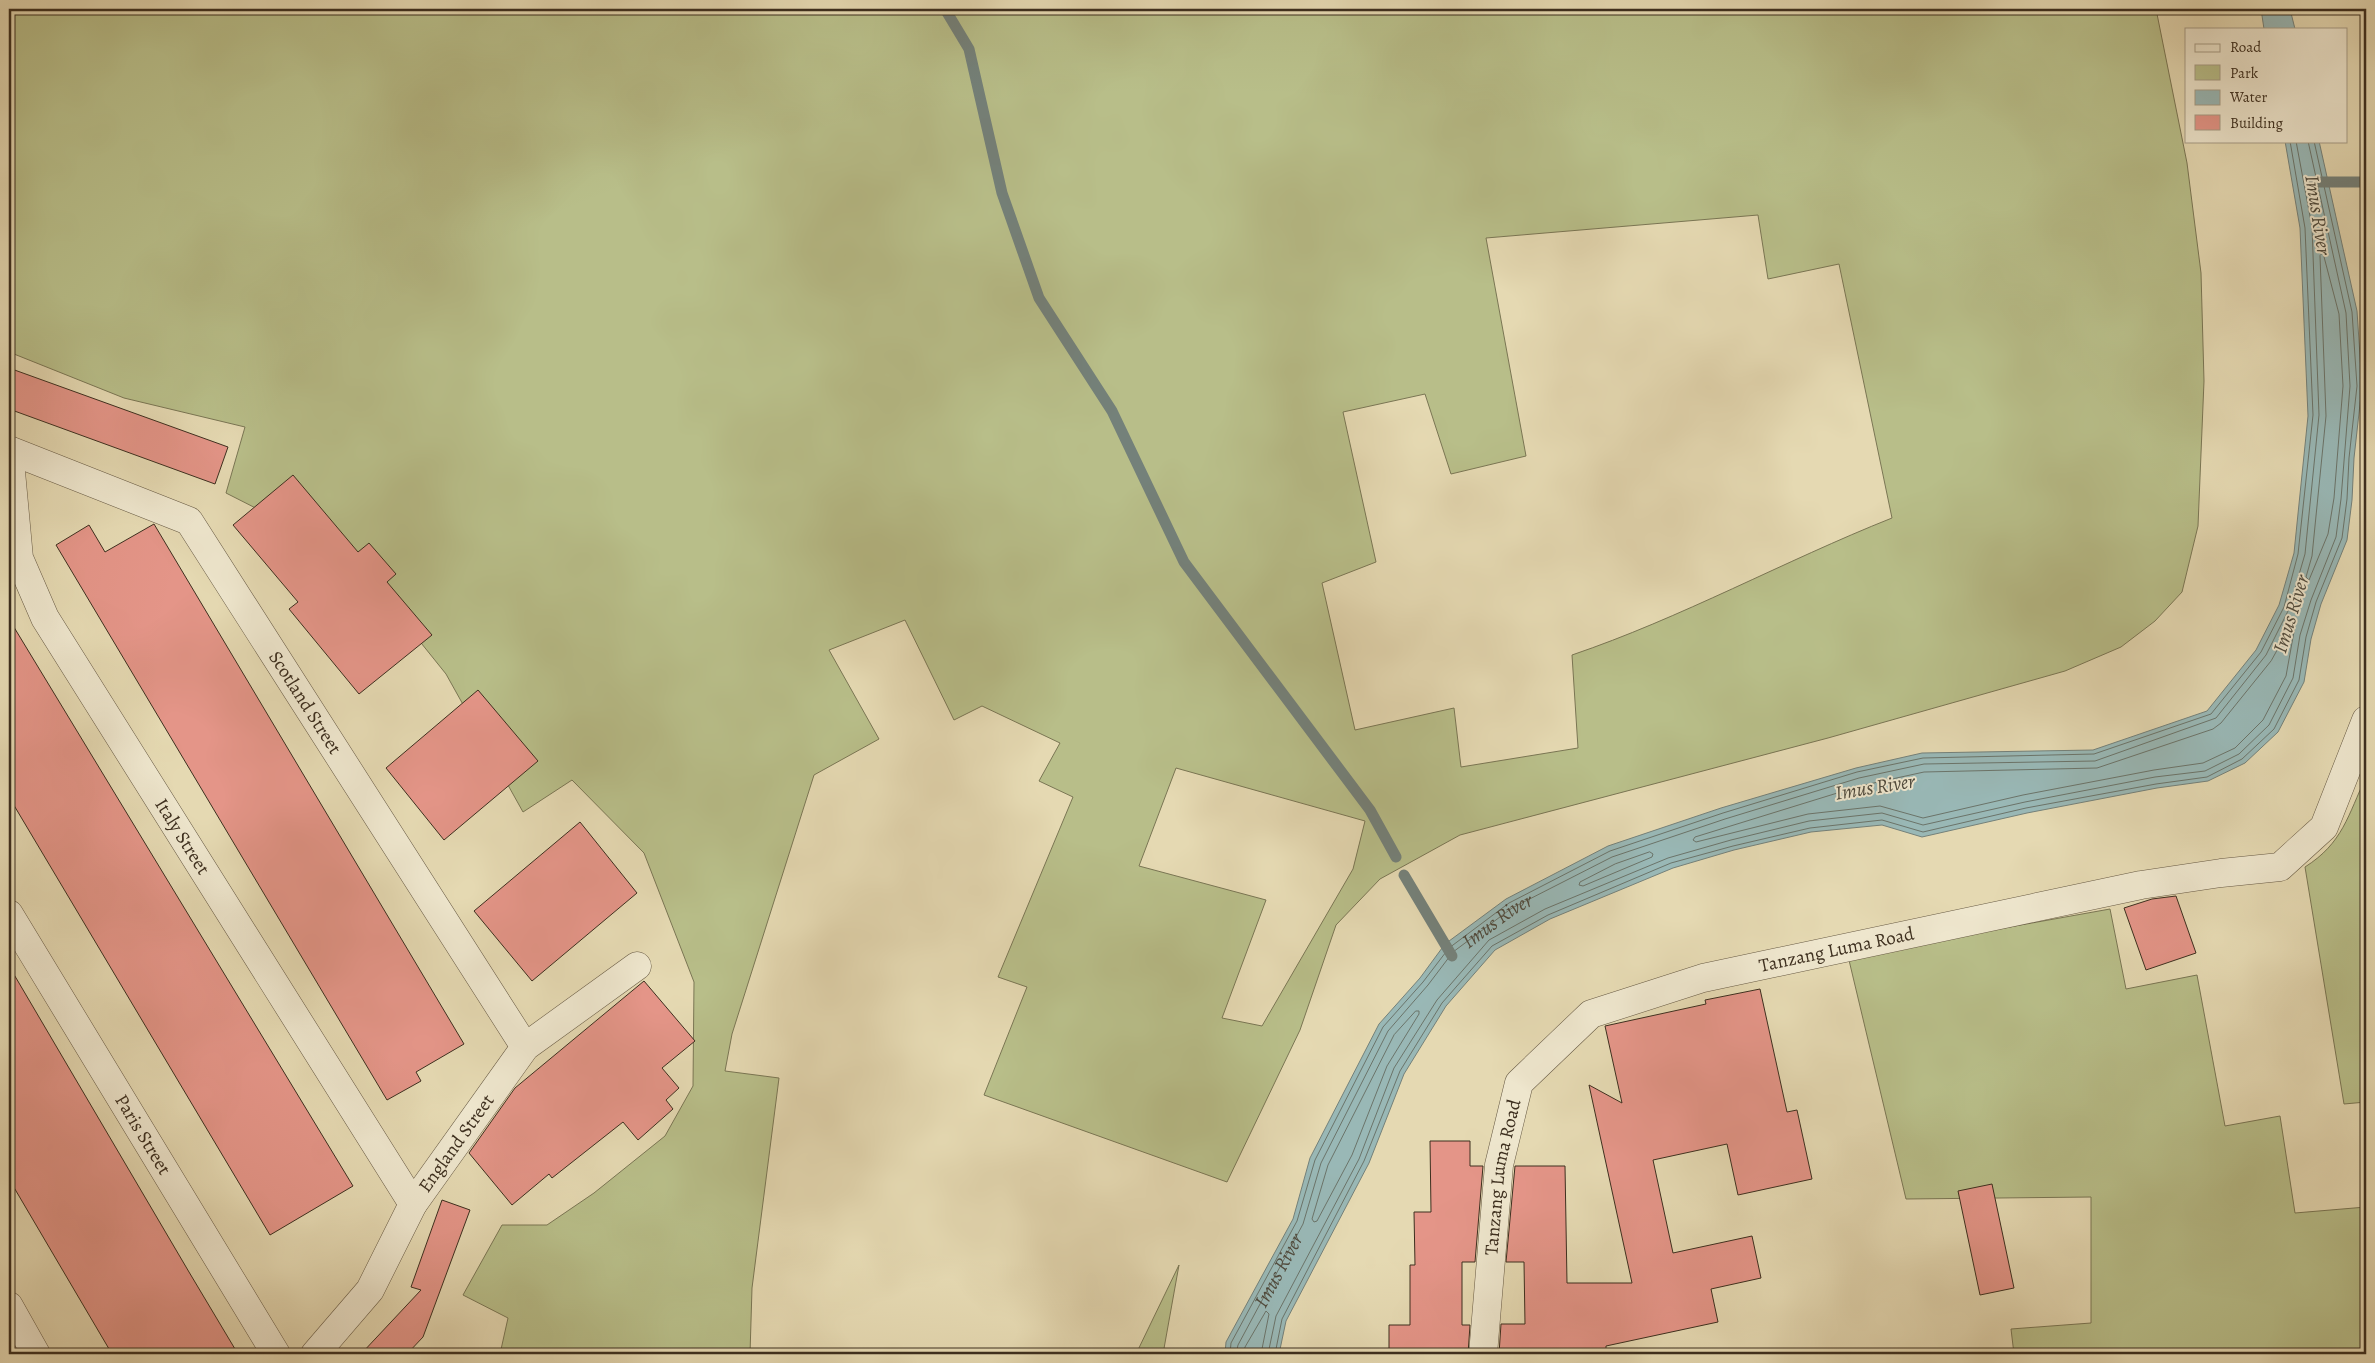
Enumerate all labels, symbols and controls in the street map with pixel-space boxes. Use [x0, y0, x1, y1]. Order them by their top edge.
legend [2185, 28, 2348, 142]
text: Road [2230, 37, 2262, 57]
text: Park [2230, 63, 2259, 83]
text: Water [2229, 87, 2267, 107]
text: Building [2230, 113, 2283, 133]
water label: Imus River [2298, 173, 2338, 258]
water label: Imus River [2266, 571, 2316, 656]
street label: Scotland Street [262, 646, 348, 759]
water label: Imus River [1833, 767, 1918, 807]
street label: Italy Street [149, 793, 216, 880]
water label: Imus River [1456, 886, 1538, 954]
street label: Tanzang Luma Road [1757, 920, 1917, 979]
street label: Paris Street [108, 1089, 177, 1180]
street label: England Street [412, 1089, 500, 1198]
street label: Tanzang Luma Road [1478, 1096, 1528, 1256]
water label: Imus River [1247, 1228, 1310, 1312]

